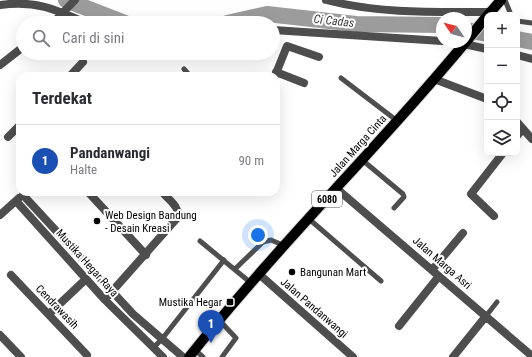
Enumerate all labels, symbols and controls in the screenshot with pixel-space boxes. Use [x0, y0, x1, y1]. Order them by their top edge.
water label: Ci Cadas [313, 12, 355, 30]
north arrow [436, 12, 472, 48]
map controls [484, 12, 520, 156]
button: + [484, 12, 520, 48]
search box [16, 16, 280, 60]
icon: search [30, 27, 52, 49]
text: Cari di sini [62, 29, 124, 47]
button: − [484, 48, 520, 84]
button: locate [484, 84, 520, 120]
text: Terdekat [32, 88, 92, 108]
street label: Jalan Marga Cinta [327, 112, 389, 180]
button: layers [484, 120, 520, 156]
text: Pandanwangi [70, 144, 150, 162]
text: 1 [42, 153, 48, 168]
text: 90 m [238, 153, 264, 168]
text: Halte [70, 162, 97, 177]
road number: 6080 [312, 191, 342, 207]
place label: Web Design Bandung - Desain Kreasi [105, 209, 197, 235]
marker: Web Design Bandung - Desain Kreasi [92, 216, 102, 226]
your location [248, 225, 268, 245]
street label: Mustika Hegar Raya [53, 226, 121, 300]
street label: Jalan Marga Asri [410, 234, 474, 292]
place label: Bangunan Mart [300, 266, 366, 279]
marker: Bangunan Mart [287, 267, 297, 277]
street label: Jalan Pandanwangi [278, 275, 350, 341]
street label: Cendrawasih [33, 282, 81, 332]
place label: Mustika Hegar [159, 296, 223, 309]
marker: Mustika Hegar [225, 297, 235, 307]
pin: 1 [198, 310, 224, 343]

